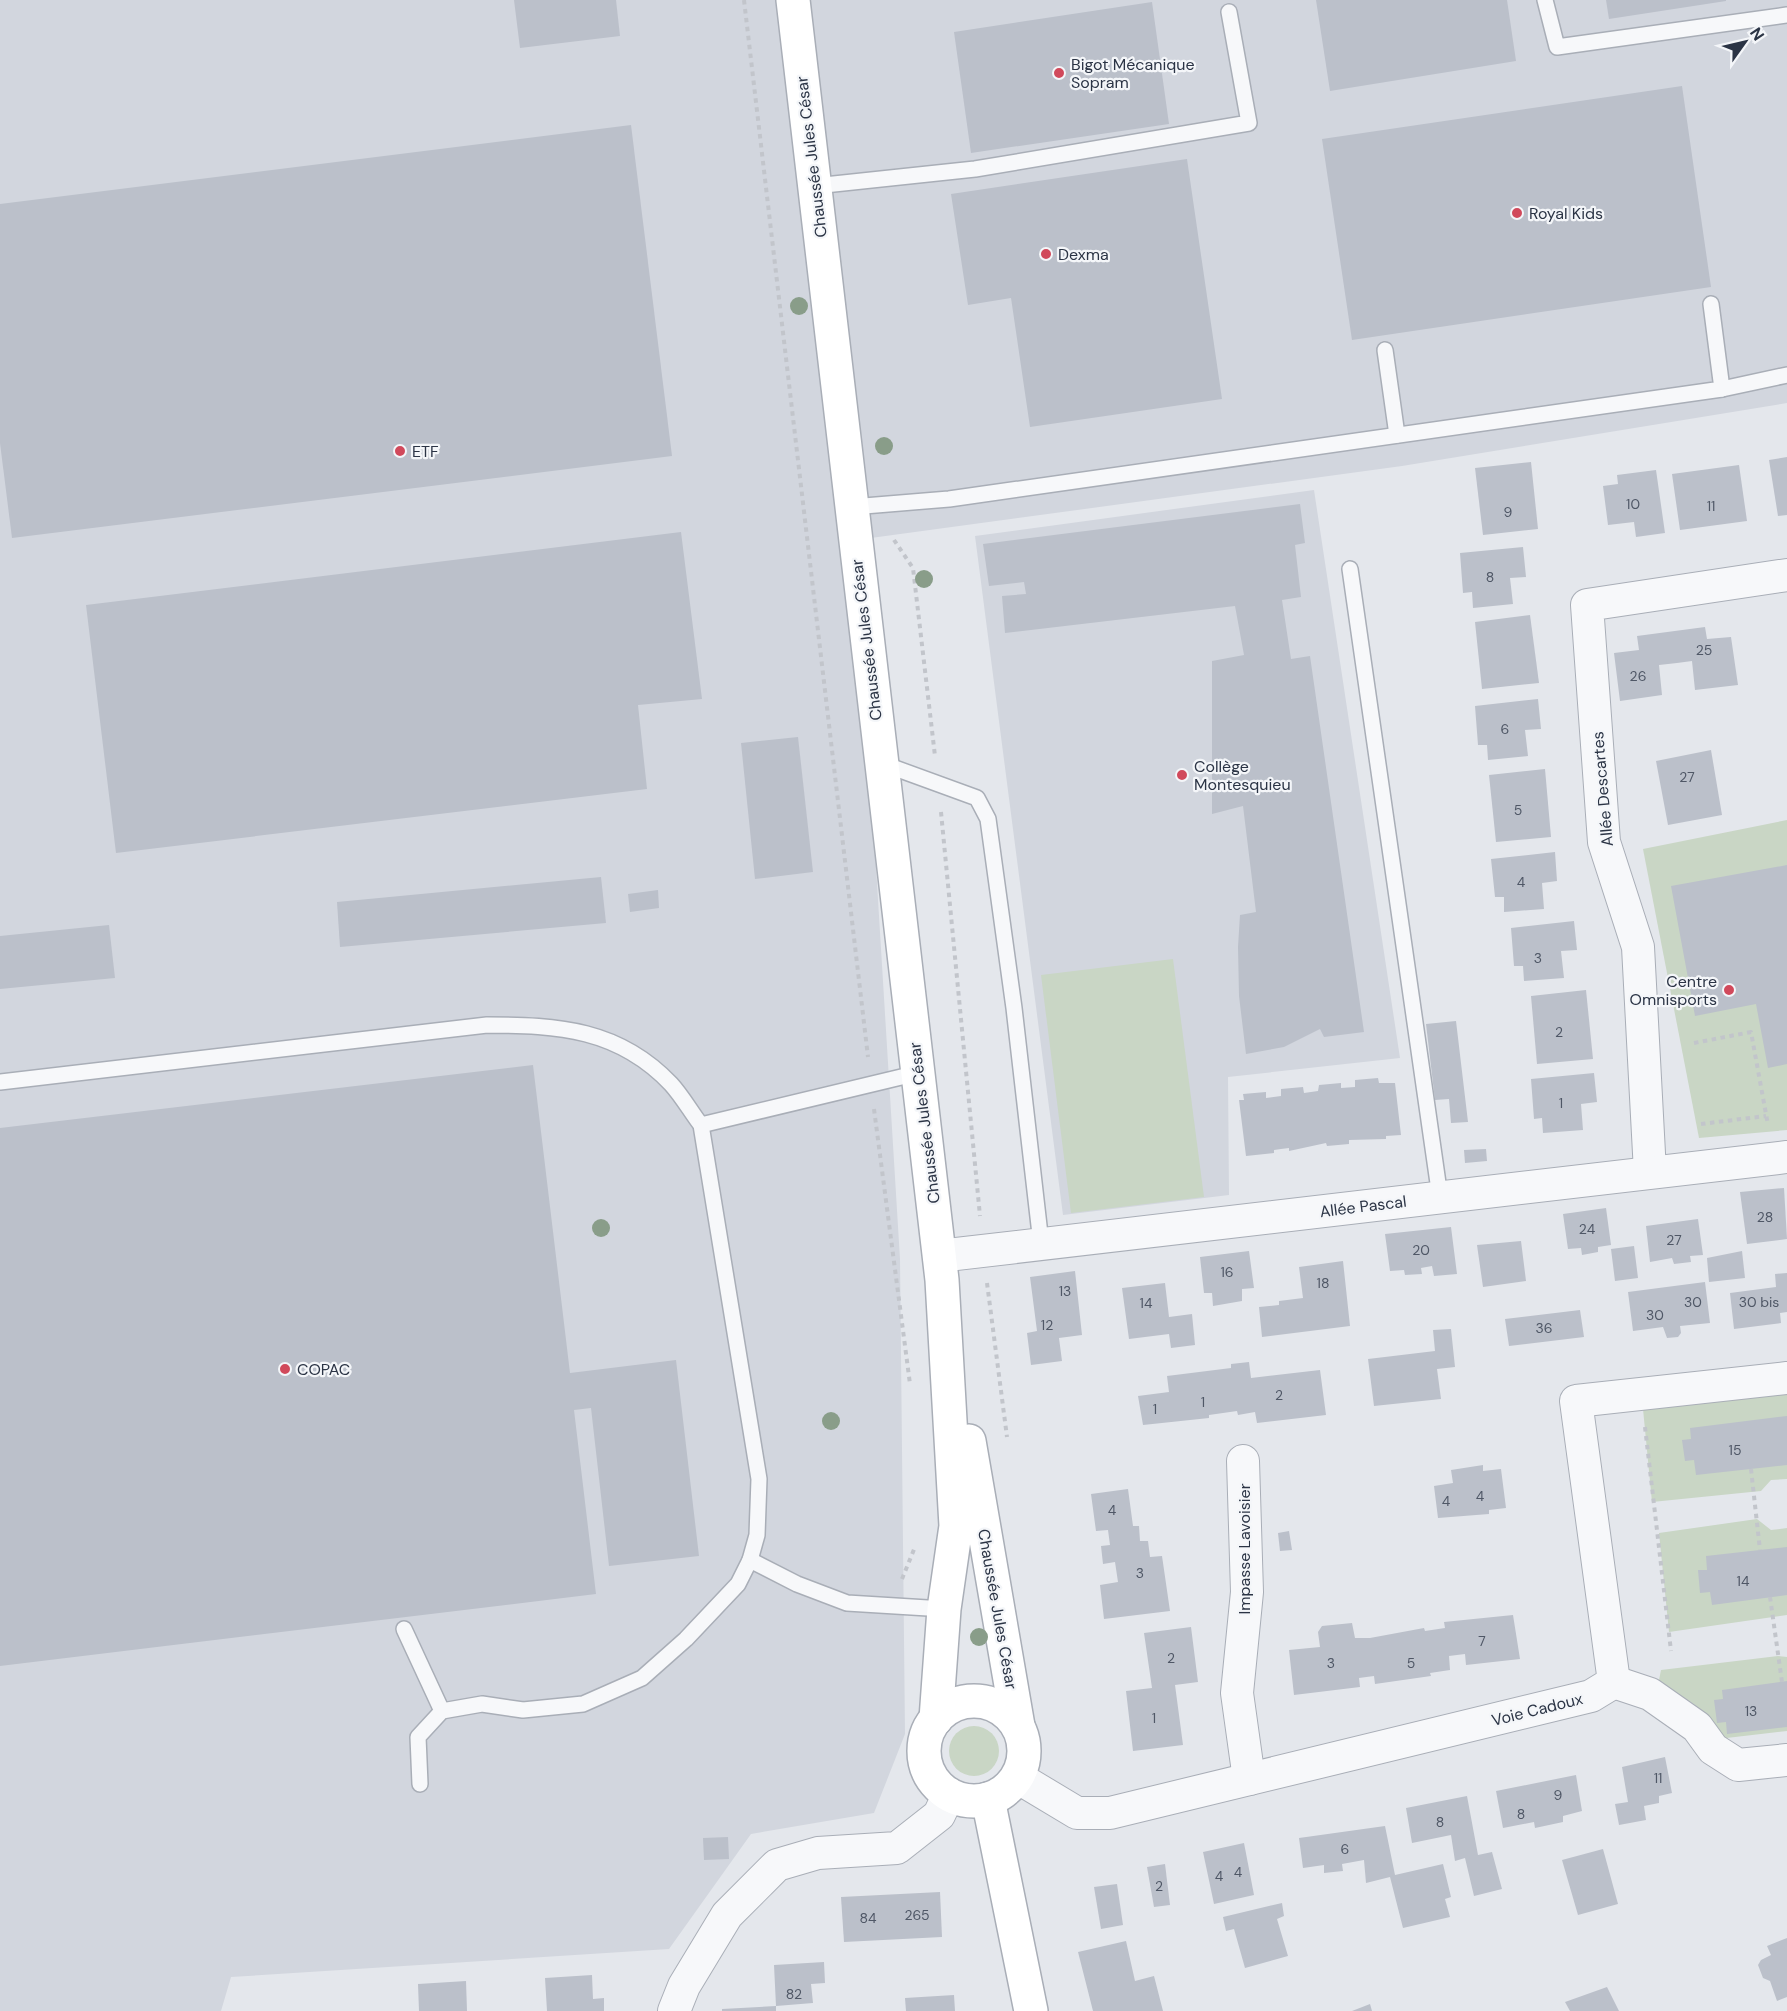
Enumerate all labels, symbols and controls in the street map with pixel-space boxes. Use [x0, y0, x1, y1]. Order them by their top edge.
north arrow [1715, 12, 1775, 72]
text: N [1745, 23, 1769, 45]
place label: Bigot Mécanique Sopram [1071, 54, 1195, 93]
marker: Bigot Mécanique Sopram [1052, 66, 1066, 80]
street label: Chaussée Jules César [791, 75, 832, 239]
place label: Royal Kids [1529, 203, 1603, 224]
marker: Royal Kids [1510, 206, 1524, 220]
place label: Dexma [1058, 244, 1109, 265]
marker: Dexma [1039, 247, 1053, 261]
place label: ETF [412, 441, 439, 462]
marker: ETF [393, 444, 407, 458]
house number: 10 [1626, 495, 1640, 513]
house number: 11 [1707, 497, 1715, 515]
house number: 9 [1504, 503, 1513, 521]
street label: Chaussée Jules César [846, 558, 887, 722]
house number: 8 [1486, 568, 1494, 586]
house number: 25 [1696, 641, 1712, 659]
house number: 26 [1630, 667, 1646, 685]
house number: 6 [1501, 720, 1509, 738]
street label: Allée Descartes [1587, 731, 1618, 847]
place label: Collège Montesquieu [1194, 756, 1291, 795]
marker: Collège Montesquieu [1175, 768, 1189, 782]
house number: 27 [1679, 768, 1695, 786]
house number: 5 [1514, 801, 1522, 819]
house number: 4 [1517, 873, 1526, 891]
house number: 3 [1534, 949, 1542, 967]
place label: Centre Omnisports [1630, 971, 1717, 1010]
marker: Centre Omnisports [1722, 983, 1736, 997]
house number: 2 [1555, 1023, 1563, 1041]
street label: Chaussée Jules César [904, 1041, 945, 1205]
house number: 1 [1559, 1094, 1563, 1112]
street label: Allée Pascal [1318, 1191, 1408, 1222]
house number: 28 [1757, 1208, 1773, 1226]
house number: 24 [1579, 1220, 1596, 1238]
house number: 27 [1666, 1231, 1682, 1249]
house number: 20 [1412, 1241, 1430, 1259]
house number: 16 [1220, 1263, 1234, 1281]
house number: 18 [1317, 1274, 1329, 1292]
house number: 13 [1059, 1282, 1071, 1300]
house number: 30 [1684, 1293, 1702, 1311]
house number: 30 bis [1739, 1293, 1779, 1311]
house number: 14 [1140, 1294, 1153, 1312]
house number: 30 [1646, 1306, 1664, 1324]
house number: 12 [1041, 1316, 1053, 1334]
house number: 36 [1535, 1319, 1553, 1337]
place label: COPAC [297, 1359, 350, 1380]
marker: COPAC [278, 1362, 292, 1376]
house number: 2 [1275, 1386, 1283, 1404]
house number: 1 [1201, 1393, 1205, 1411]
house number: 1 [1153, 1400, 1157, 1418]
house number: 15 [1729, 1441, 1741, 1459]
street label: Impasse Lavoisier [1234, 1483, 1255, 1615]
house number: 4 [1476, 1487, 1485, 1505]
house number: 4 [1442, 1492, 1451, 1510]
house number: 4 [1108, 1501, 1117, 1519]
street label: Chaussée Jules César [973, 1527, 1022, 1691]
house number: 3 [1136, 1564, 1144, 1582]
house number: 14 [1737, 1572, 1750, 1590]
house number: 7 [1478, 1632, 1486, 1650]
house number: 2 [1167, 1649, 1175, 1667]
house number: 3 [1327, 1654, 1335, 1672]
house number: 5 [1407, 1654, 1415, 1672]
street label: Voie Cadoux [1489, 1688, 1585, 1731]
house number: 13 [1745, 1702, 1757, 1720]
house number: 1 [1152, 1709, 1156, 1727]
house number: 11 [1654, 1769, 1662, 1787]
house number: 9 [1554, 1786, 1563, 1804]
house number: 8 [1517, 1805, 1525, 1823]
house number: 8 [1436, 1813, 1444, 1831]
house number: 6 [1341, 1840, 1349, 1858]
house number: 4 [1234, 1863, 1243, 1881]
house number: 4 [1215, 1867, 1224, 1885]
house number: 2 [1155, 1877, 1163, 1895]
house number: 265 [904, 1906, 930, 1924]
house number: 84 [859, 1909, 877, 1927]
house number: 82 [786, 1985, 802, 2003]

